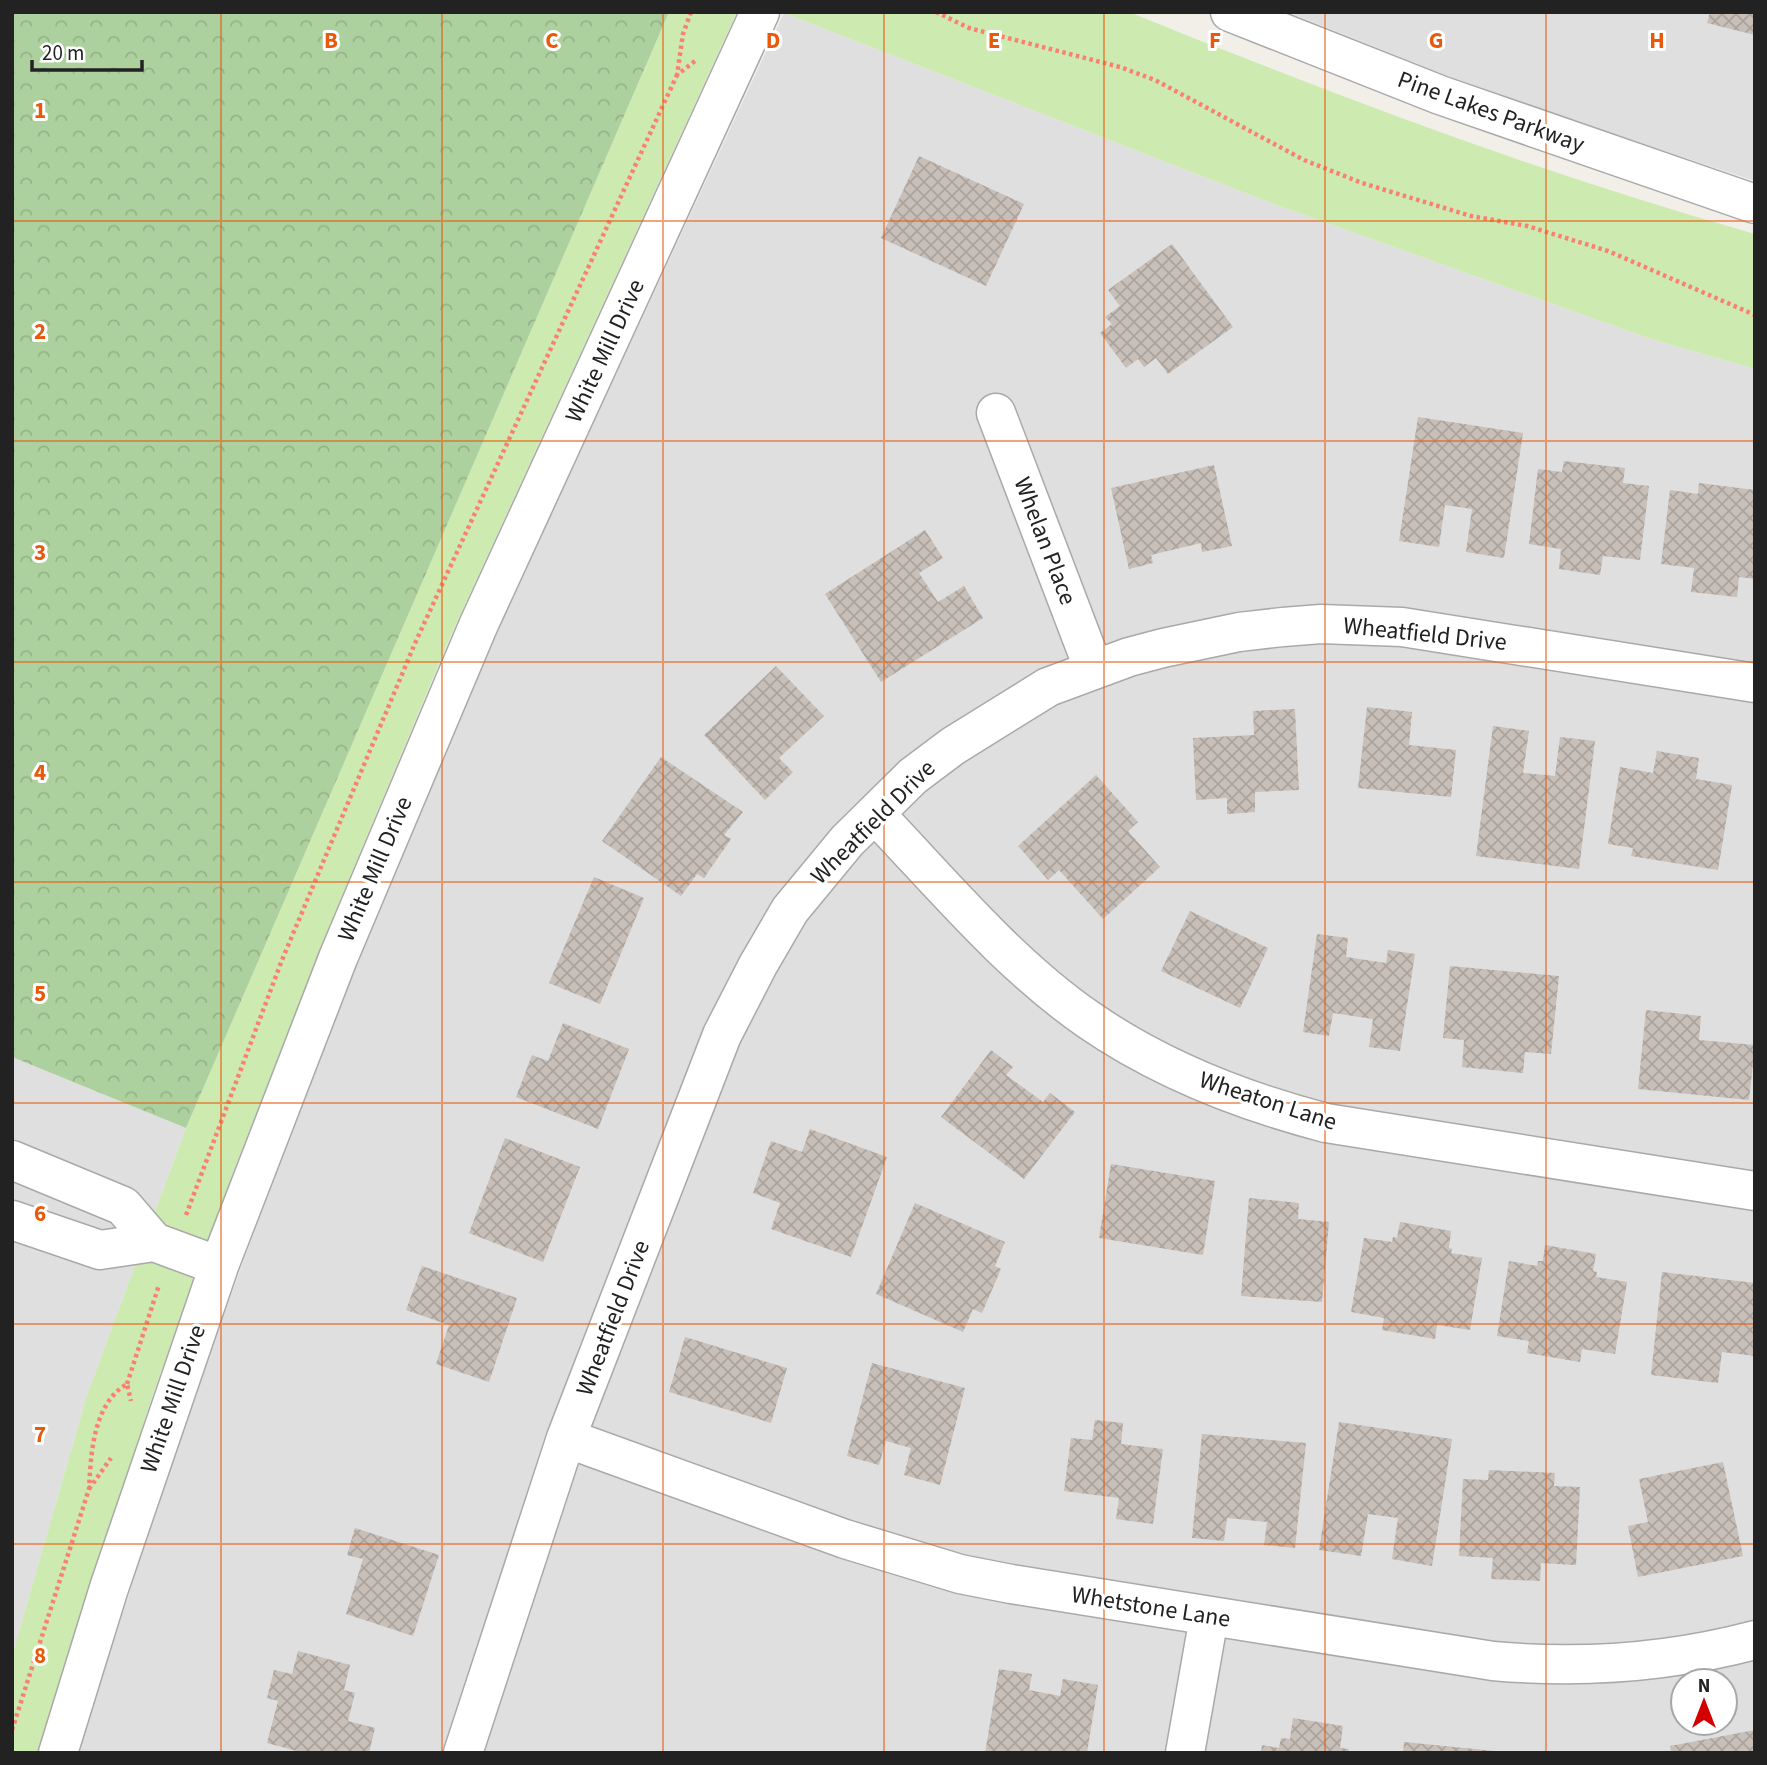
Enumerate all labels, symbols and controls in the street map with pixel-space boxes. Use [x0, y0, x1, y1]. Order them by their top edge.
text: B [324, 24, 338, 57]
text: C [545, 24, 559, 57]
text: D [766, 24, 780, 57]
text: E [988, 24, 1000, 57]
text: F [1209, 24, 1221, 57]
text: G [1429, 24, 1443, 57]
text: H [1649, 24, 1665, 57]
scale bar [32, 28, 142, 72]
text: 20 m [42, 38, 84, 68]
street label: Pine Lakes Parkway [1393, 62, 1589, 162]
text: 1 [34, 94, 46, 127]
street label: White Mill Drive [556, 273, 654, 429]
text: 2 [34, 315, 46, 348]
street label: Whelan Place [1005, 472, 1085, 610]
text: 3 [34, 536, 46, 569]
street label: Wheatfield Drive [1341, 608, 1509, 660]
street label: Wheatfield Drive [803, 752, 943, 892]
text: 4 [34, 756, 46, 789]
street label: White Mill Drive [329, 791, 421, 947]
text: 5 [34, 977, 46, 1010]
street label: Wheaton Lane [1195, 1062, 1341, 1140]
text: 6 [34, 1197, 46, 1230]
street label: Wheatfield Drive [567, 1235, 659, 1401]
street label: White Mill Drive [131, 1320, 215, 1478]
text: 7 [34, 1418, 46, 1451]
street label: Whetstone Lane [1069, 1577, 1233, 1637]
text: 8 [34, 1639, 46, 1672]
north arrow [1669, 1667, 1739, 1737]
text: N [1698, 1673, 1710, 1700]

